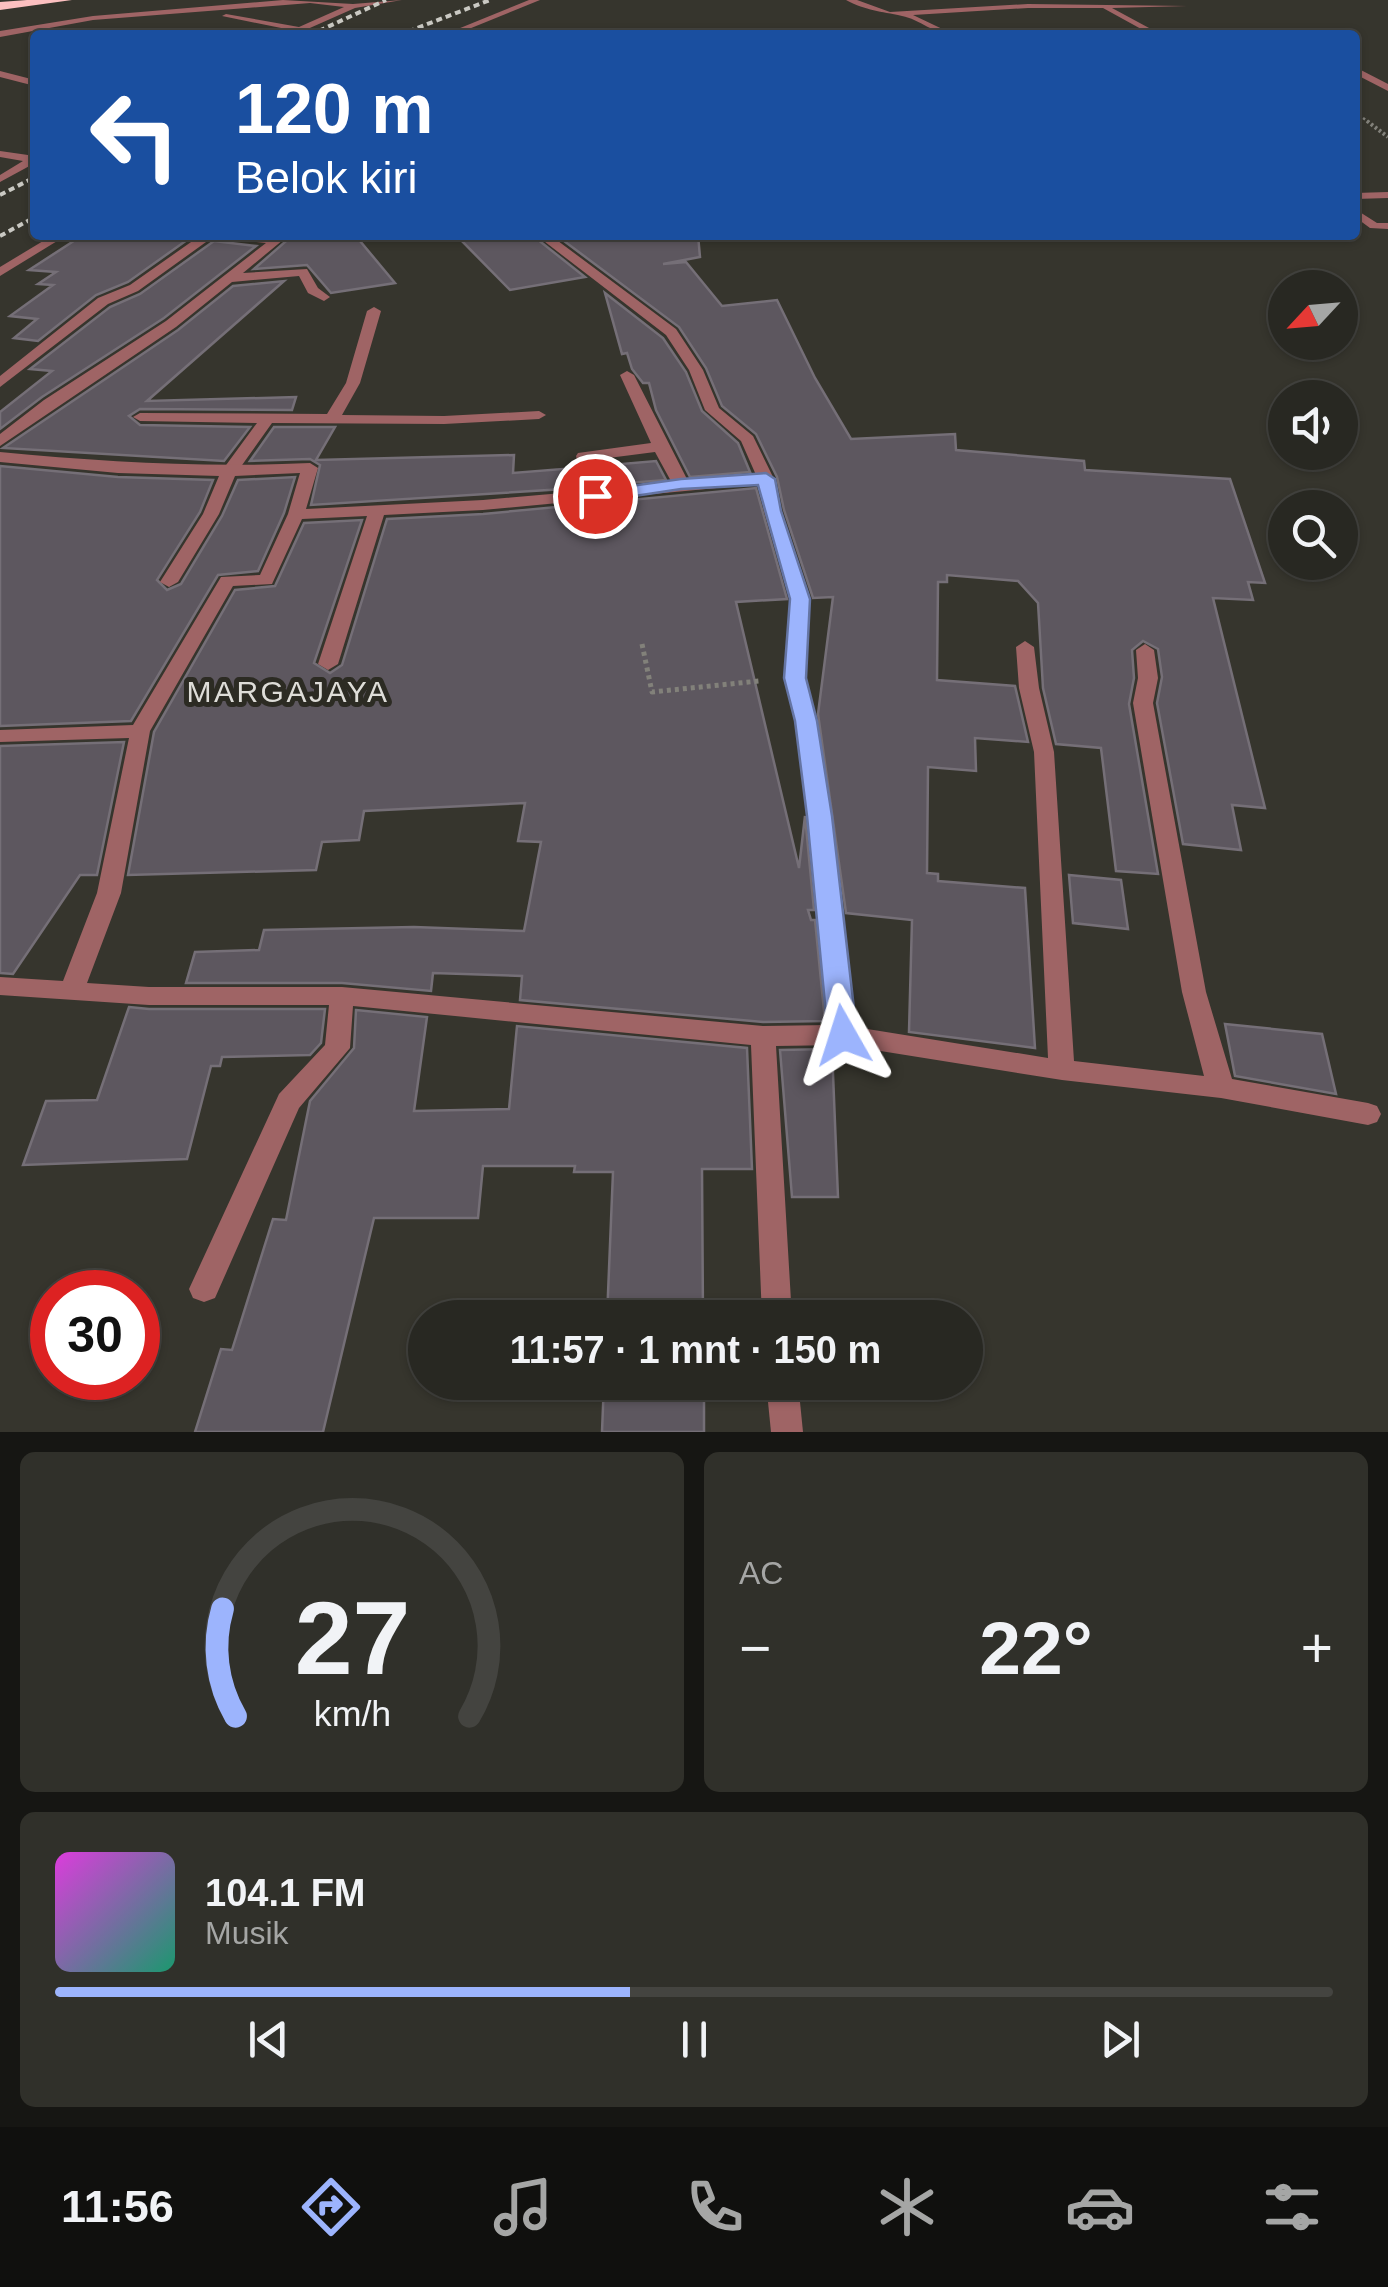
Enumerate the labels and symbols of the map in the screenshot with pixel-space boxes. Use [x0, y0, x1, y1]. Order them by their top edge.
north arrow [1268, 270, 1358, 360]
pin [553, 454, 638, 539]
district label: MARGAJAYA [186, 675, 390, 708]
position arrow [791, 983, 895, 1087]
speed limit sign: 30 [30, 1270, 160, 1400]

